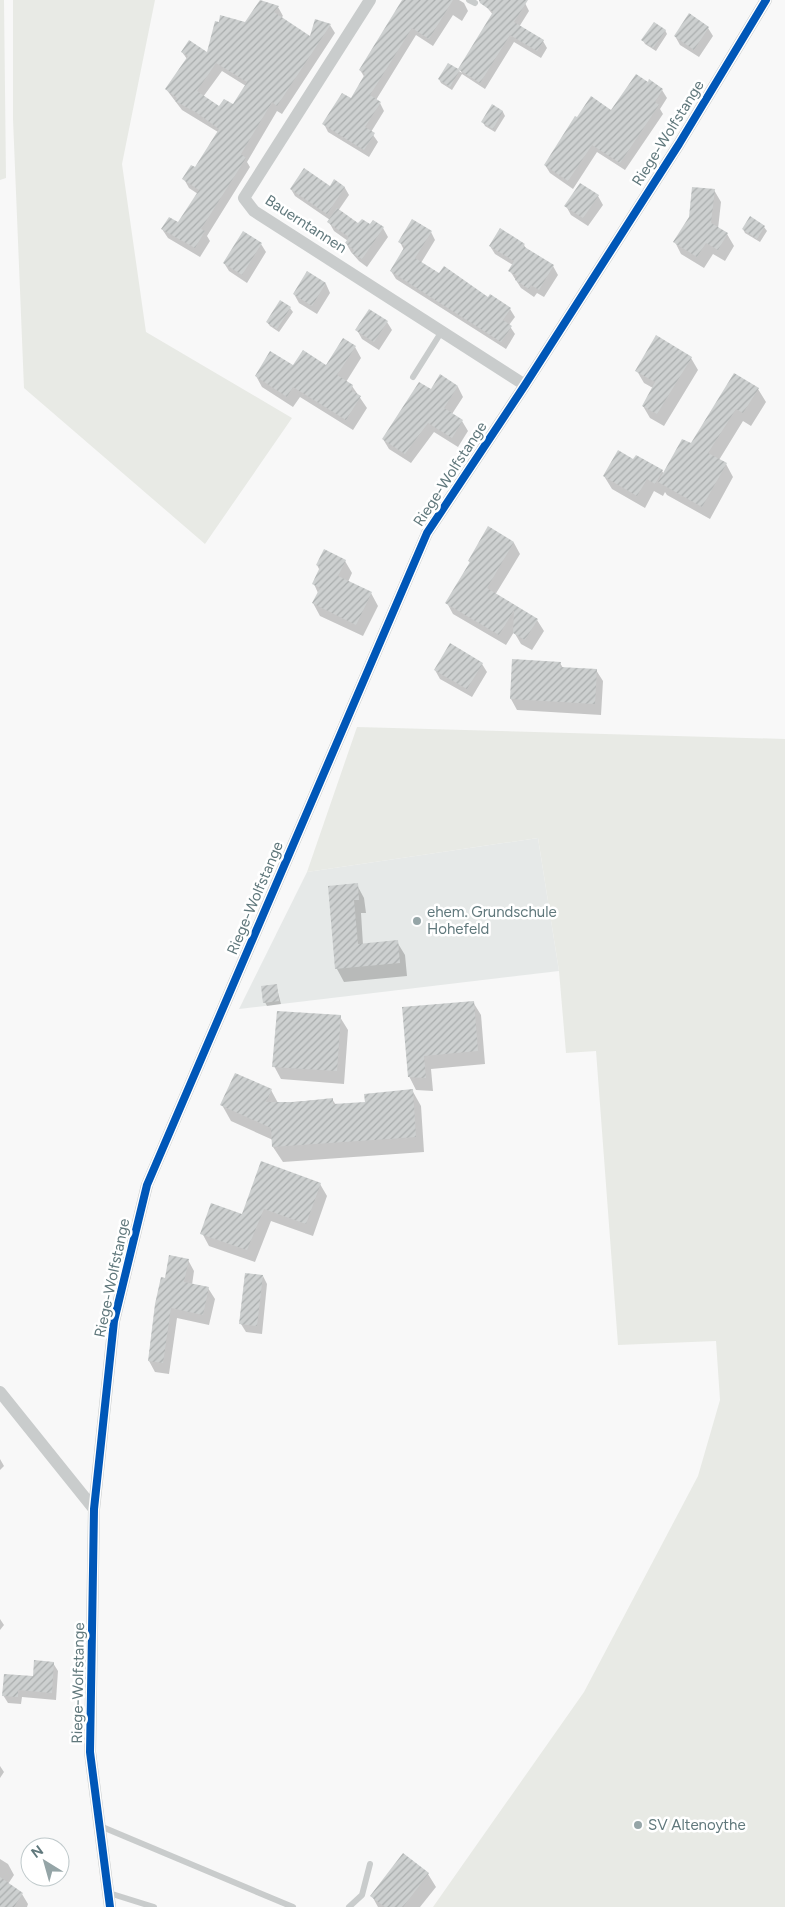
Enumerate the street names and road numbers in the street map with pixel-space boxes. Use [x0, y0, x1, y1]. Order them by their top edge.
street label: Riege-Wolfstange [628, 77, 708, 189]
street label: Bauerntannen [262, 191, 350, 257]
street label: Riege-Wolfstange [409, 418, 491, 530]
street label: Riege-Wolfstange [223, 839, 287, 957]
street label: Riege-Wolfstange [91, 1217, 133, 1339]
street label: Riege-Wolfstange [68, 1622, 88, 1744]

